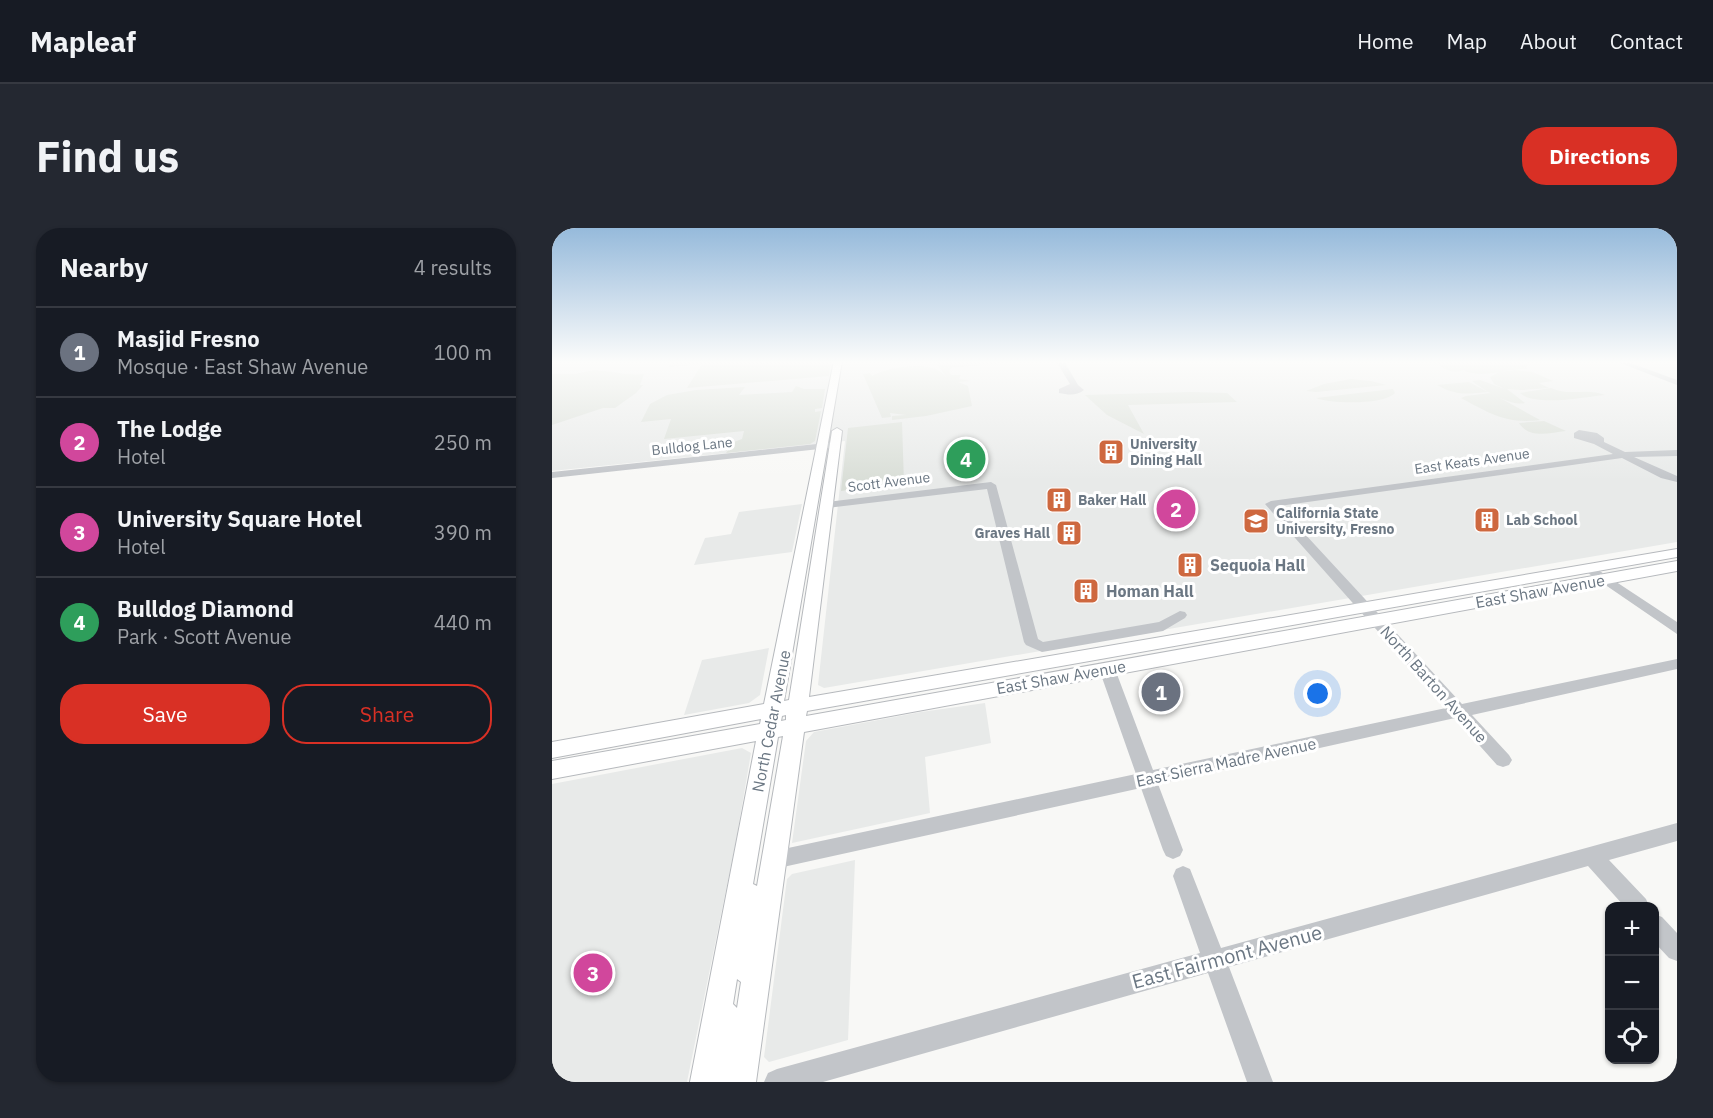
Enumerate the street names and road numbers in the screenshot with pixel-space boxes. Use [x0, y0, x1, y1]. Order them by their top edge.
street label: Bulldog Lane [651, 433, 734, 459]
street label: East Keats Avenue [1413, 444, 1531, 478]
street label: Scott Avenue [847, 468, 931, 496]
street label: East Shaw Avenue [1474, 570, 1607, 612]
street label: North Barton Avenue [1376, 621, 1492, 747]
street label: North Cedar Avenue [747, 648, 795, 794]
street label: East Shaw Avenue [995, 656, 1128, 698]
street label: East Sierra Madre Avenue [1134, 733, 1318, 791]
street label: East Fairmont Avenue [1129, 918, 1325, 995]

